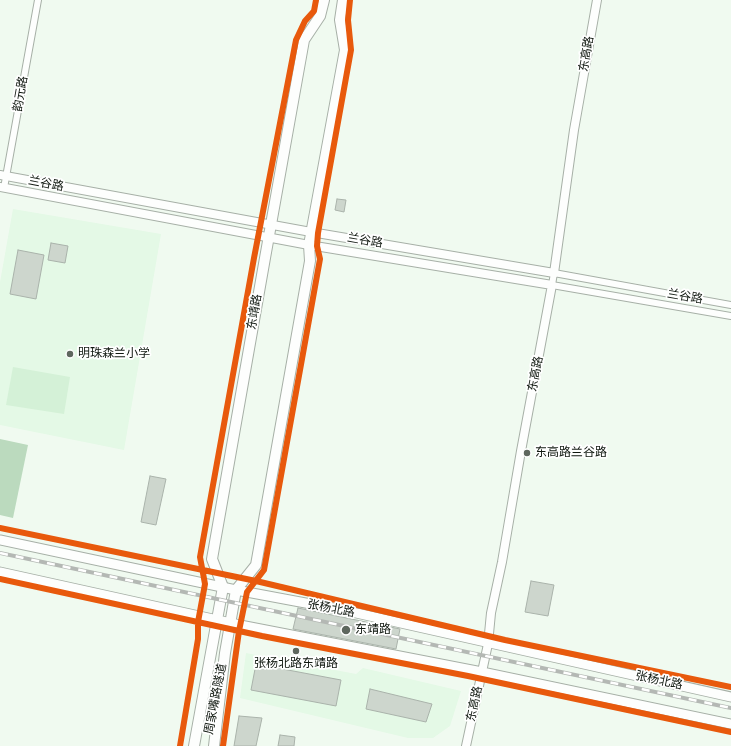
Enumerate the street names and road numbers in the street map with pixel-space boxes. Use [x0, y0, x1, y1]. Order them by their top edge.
street label: 东高路 [577, 35, 597, 73]
street label: 韵元路 [11, 75, 31, 113]
street label: 兰谷路 [27, 173, 65, 195]
street label: 兰谷路 [346, 231, 384, 251]
street label: 兰谷路 [666, 287, 704, 307]
street label: 东靖路 [245, 293, 265, 331]
street label: 东高路 [525, 355, 547, 393]
street label: 张杨北路 [306, 597, 356, 621]
street label: 周家嘴路隧道 [202, 662, 230, 736]
street label: 张杨北路 [634, 669, 684, 693]
street label: 东高路 [464, 685, 486, 723]

